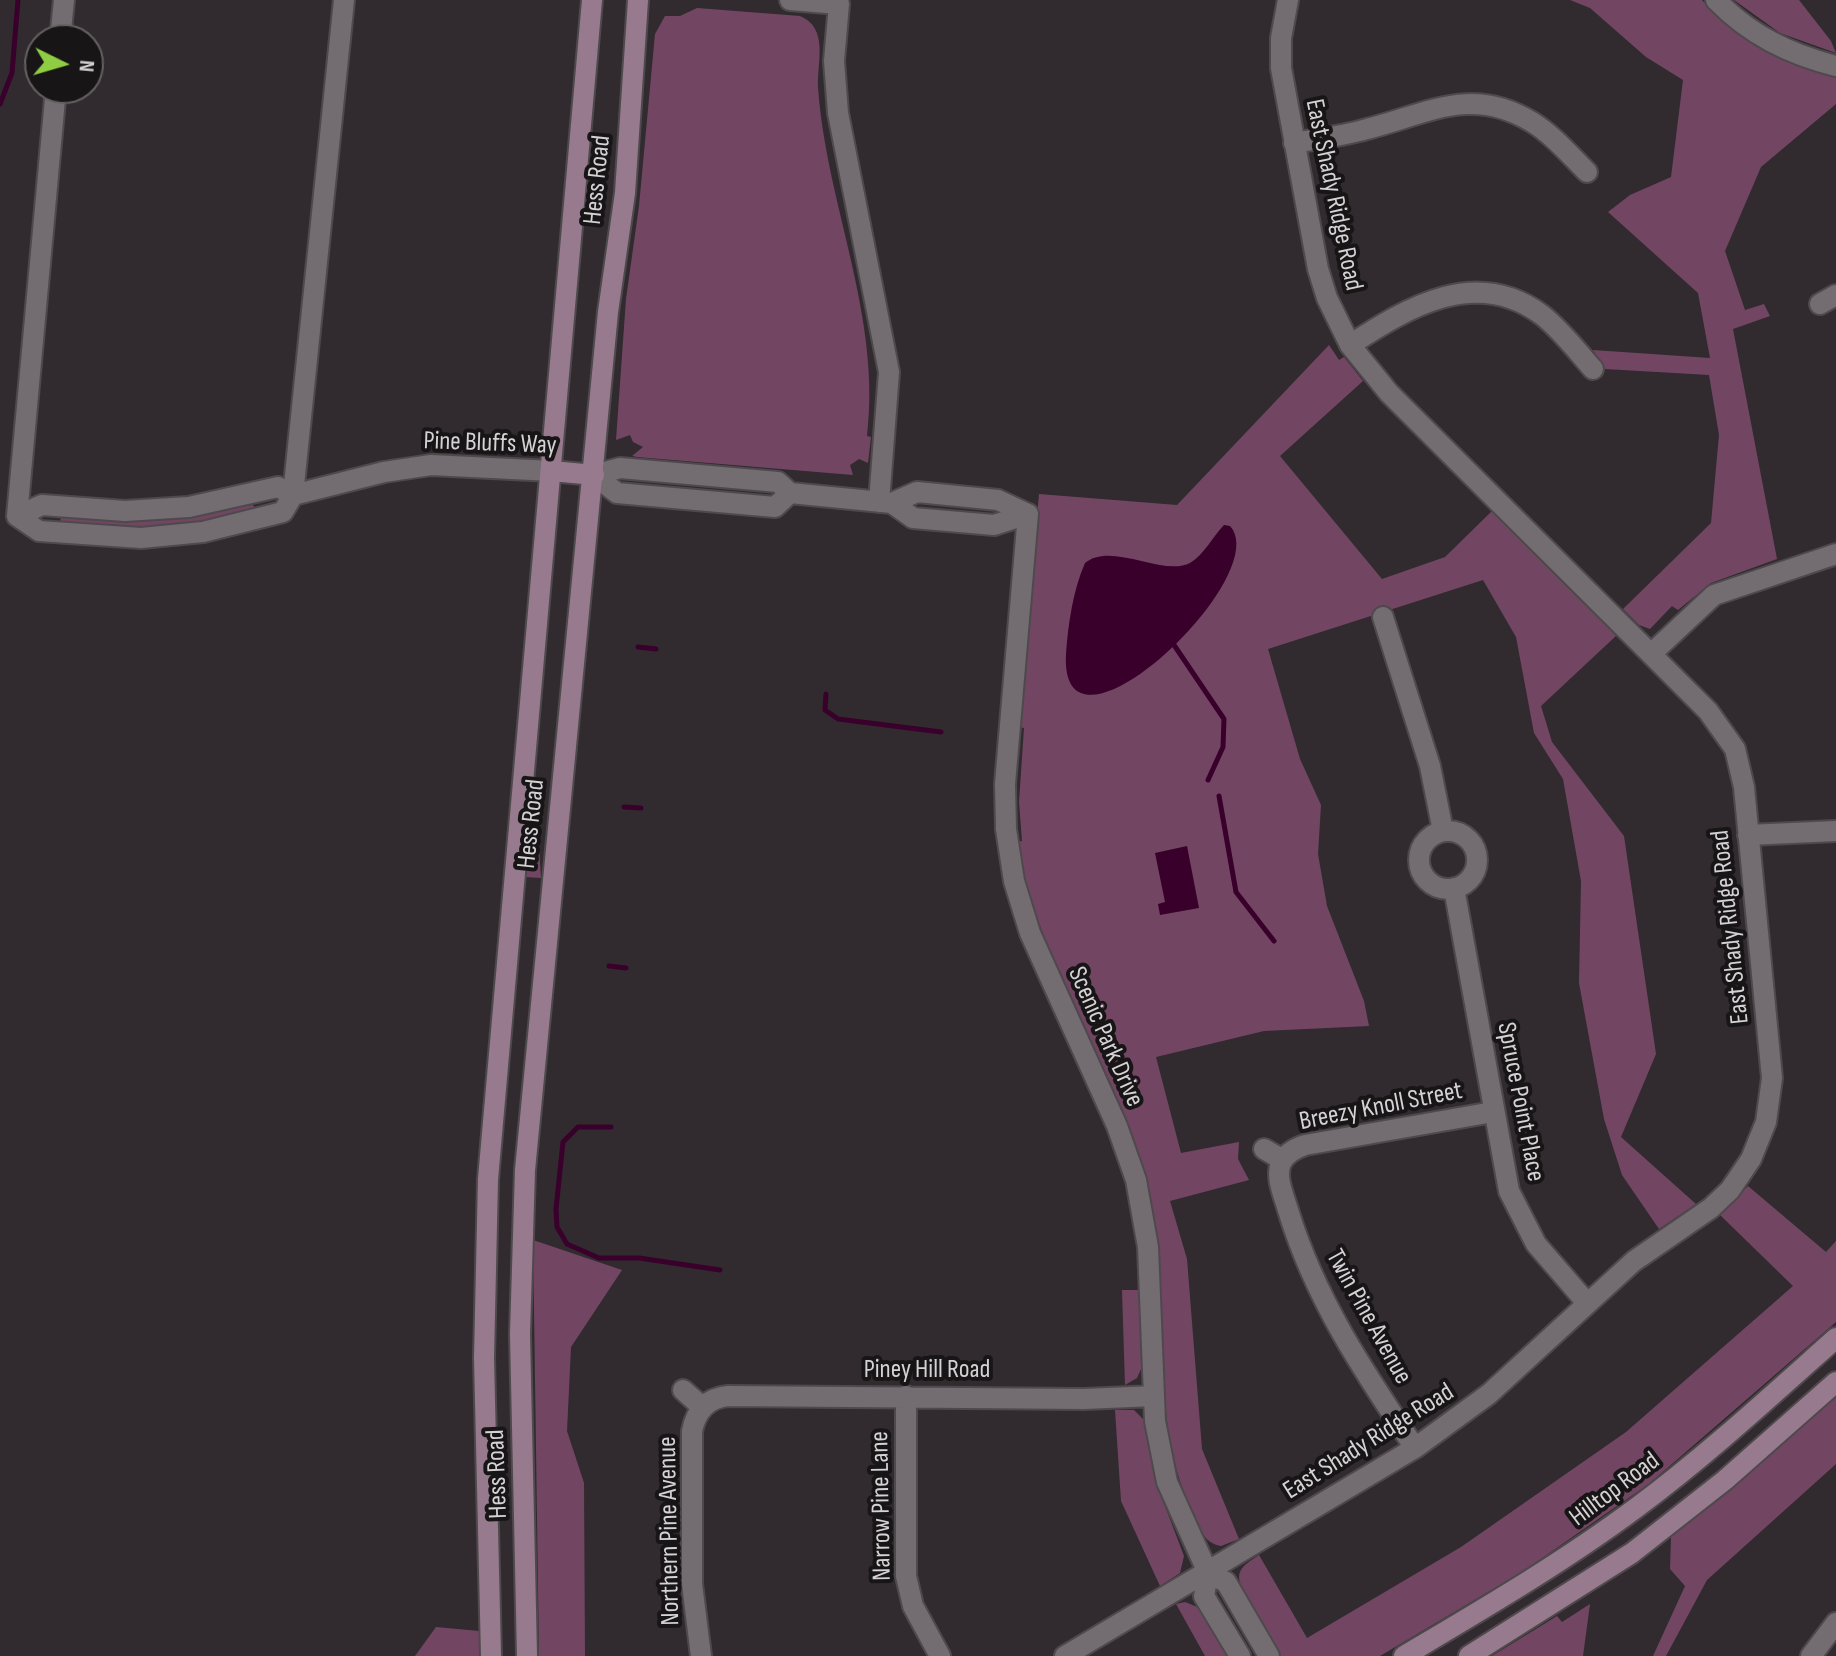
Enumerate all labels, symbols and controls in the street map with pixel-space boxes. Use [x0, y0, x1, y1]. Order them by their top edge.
north arrow [24, 24, 104, 104]
text: N [72, 59, 100, 73]
street label: East Shady Ridge Road [1297, 96, 1369, 294]
street label: Hess Road [578, 134, 618, 226]
street label: Pine Bluffs Way [423, 426, 557, 462]
street label: Hess Road [512, 778, 552, 870]
street label: East Shady Ridge Road [1705, 828, 1757, 1026]
street label: Scenic Park Drive [1060, 962, 1150, 1112]
street label: Spruce Point Place [1489, 1020, 1551, 1184]
street label: Breezy Knoll Street [1297, 1076, 1465, 1138]
street label: Twin Pine Avenue [1318, 1244, 1418, 1390]
street label: Piney Hill Road [864, 1354, 990, 1386]
street label: East Shady Ridge Road [1278, 1377, 1460, 1507]
street label: Hess Road [481, 1429, 515, 1519]
street label: Narrow Pine Lane [865, 1431, 899, 1581]
street label: Northern Pine Avenue [653, 1436, 687, 1626]
street label: Hilltop Road [1564, 1446, 1666, 1534]

